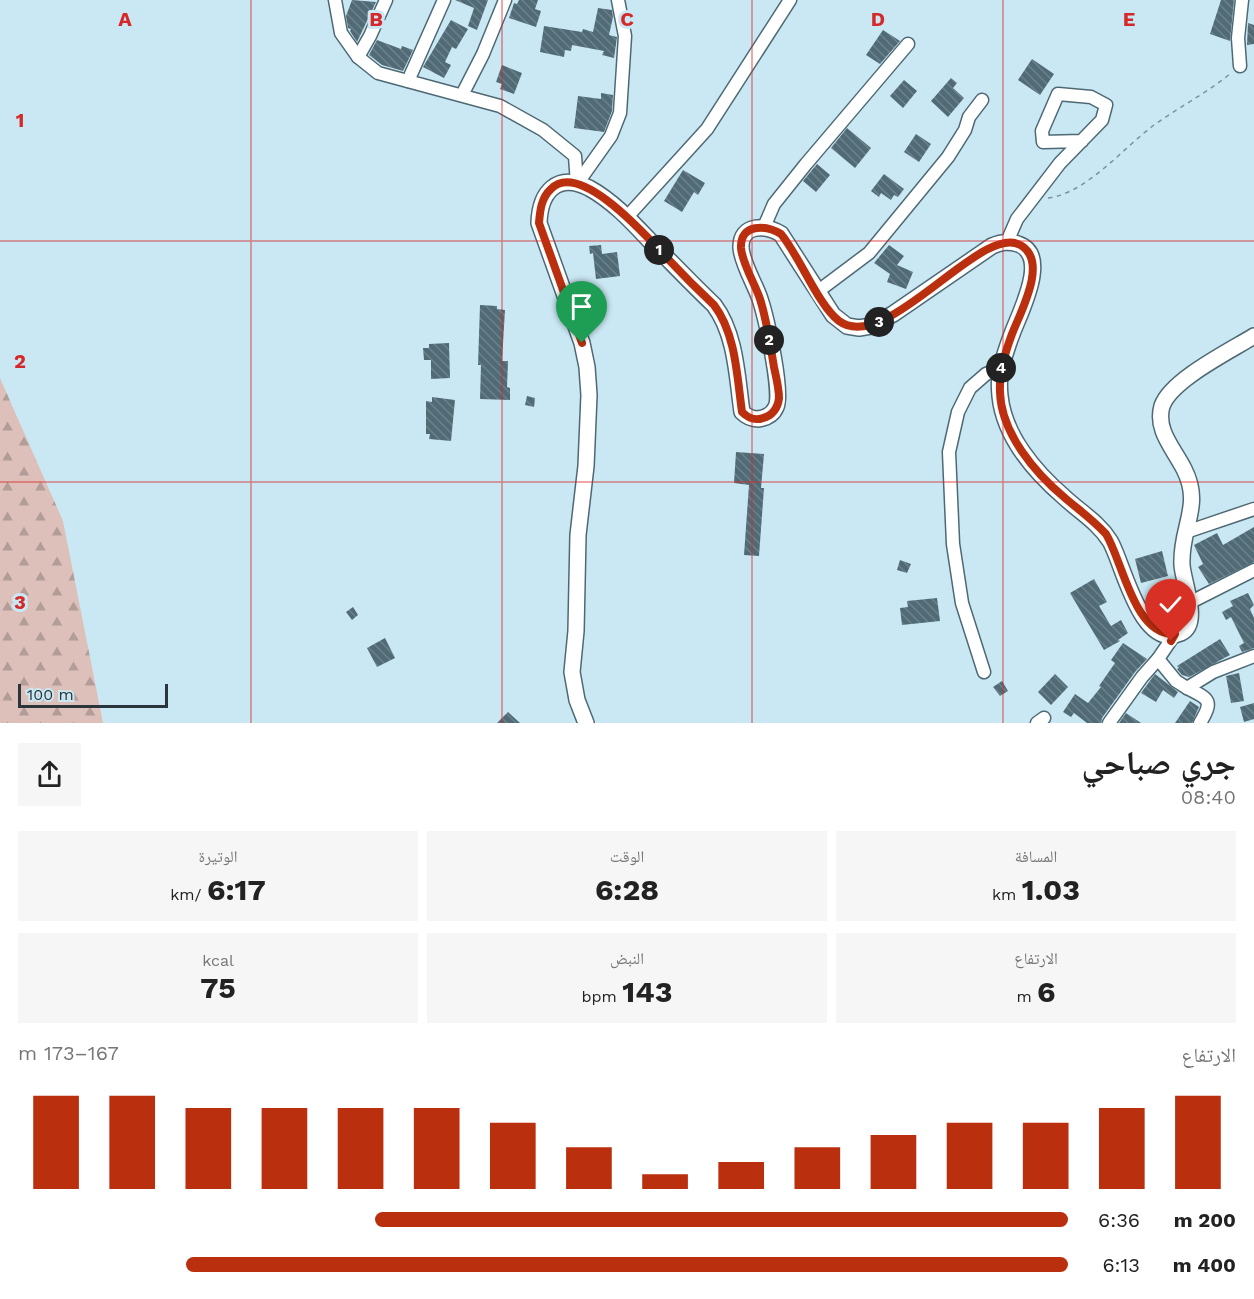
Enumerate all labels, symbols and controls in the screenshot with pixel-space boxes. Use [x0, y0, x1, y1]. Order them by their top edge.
text: A [118, 7, 132, 31]
text: B [369, 7, 383, 31]
text: C [620, 7, 634, 31]
text: D [871, 7, 885, 31]
text: E [1123, 7, 1135, 31]
text: 1 [16, 108, 24, 132]
pin: 1 [644, 235, 674, 265]
text: 1 [656, 240, 662, 259]
pin [556, 281, 607, 343]
icon: arrive [565, 290, 598, 323]
pin: 3 [864, 307, 894, 337]
text: 3 [874, 312, 884, 331]
pin: 2 [754, 325, 784, 355]
text: 2 [764, 330, 774, 349]
text: 2 [14, 349, 26, 373]
pin: 4 [986, 353, 1016, 383]
text: 4 [996, 358, 1006, 377]
pin [1145, 579, 1196, 641]
icon: check [1154, 588, 1187, 621]
text: 3 [14, 590, 26, 614]
scale bar [18, 681, 168, 708]
text: 100 m [27, 685, 74, 704]
button: share [18, 743, 81, 806]
text: جري صباحي [1082, 743, 1236, 782]
text: 08:40 [1181, 785, 1236, 809]
text: الوتيرة [199, 847, 237, 866]
text: الوقت [610, 847, 644, 866]
text: المسافة [1015, 847, 1057, 866]
text: 6:17 [207, 872, 266, 907]
text: 6:28 [595, 872, 659, 907]
text: 1.03 [1022, 872, 1080, 907]
text: /km [170, 885, 207, 904]
text: km [992, 885, 1022, 904]
text: النبض [610, 949, 644, 968]
text: الارتفاع [1014, 949, 1058, 968]
text: kcal [202, 951, 234, 970]
text: 75 [200, 970, 236, 1005]
text: 143 [622, 974, 672, 1009]
text: 6 [1037, 974, 1056, 1009]
text: bpm [582, 987, 622, 1006]
text: m [1016, 987, 1037, 1006]
text: 167–173 m [18, 1041, 119, 1065]
text: الارتفاع [1181, 1043, 1236, 1067]
text: 6:36 [1098, 1208, 1140, 1232]
text: 200 m [1174, 1208, 1236, 1232]
text: 6:13 [1102, 1253, 1140, 1277]
text: 400 m [1173, 1253, 1236, 1277]

